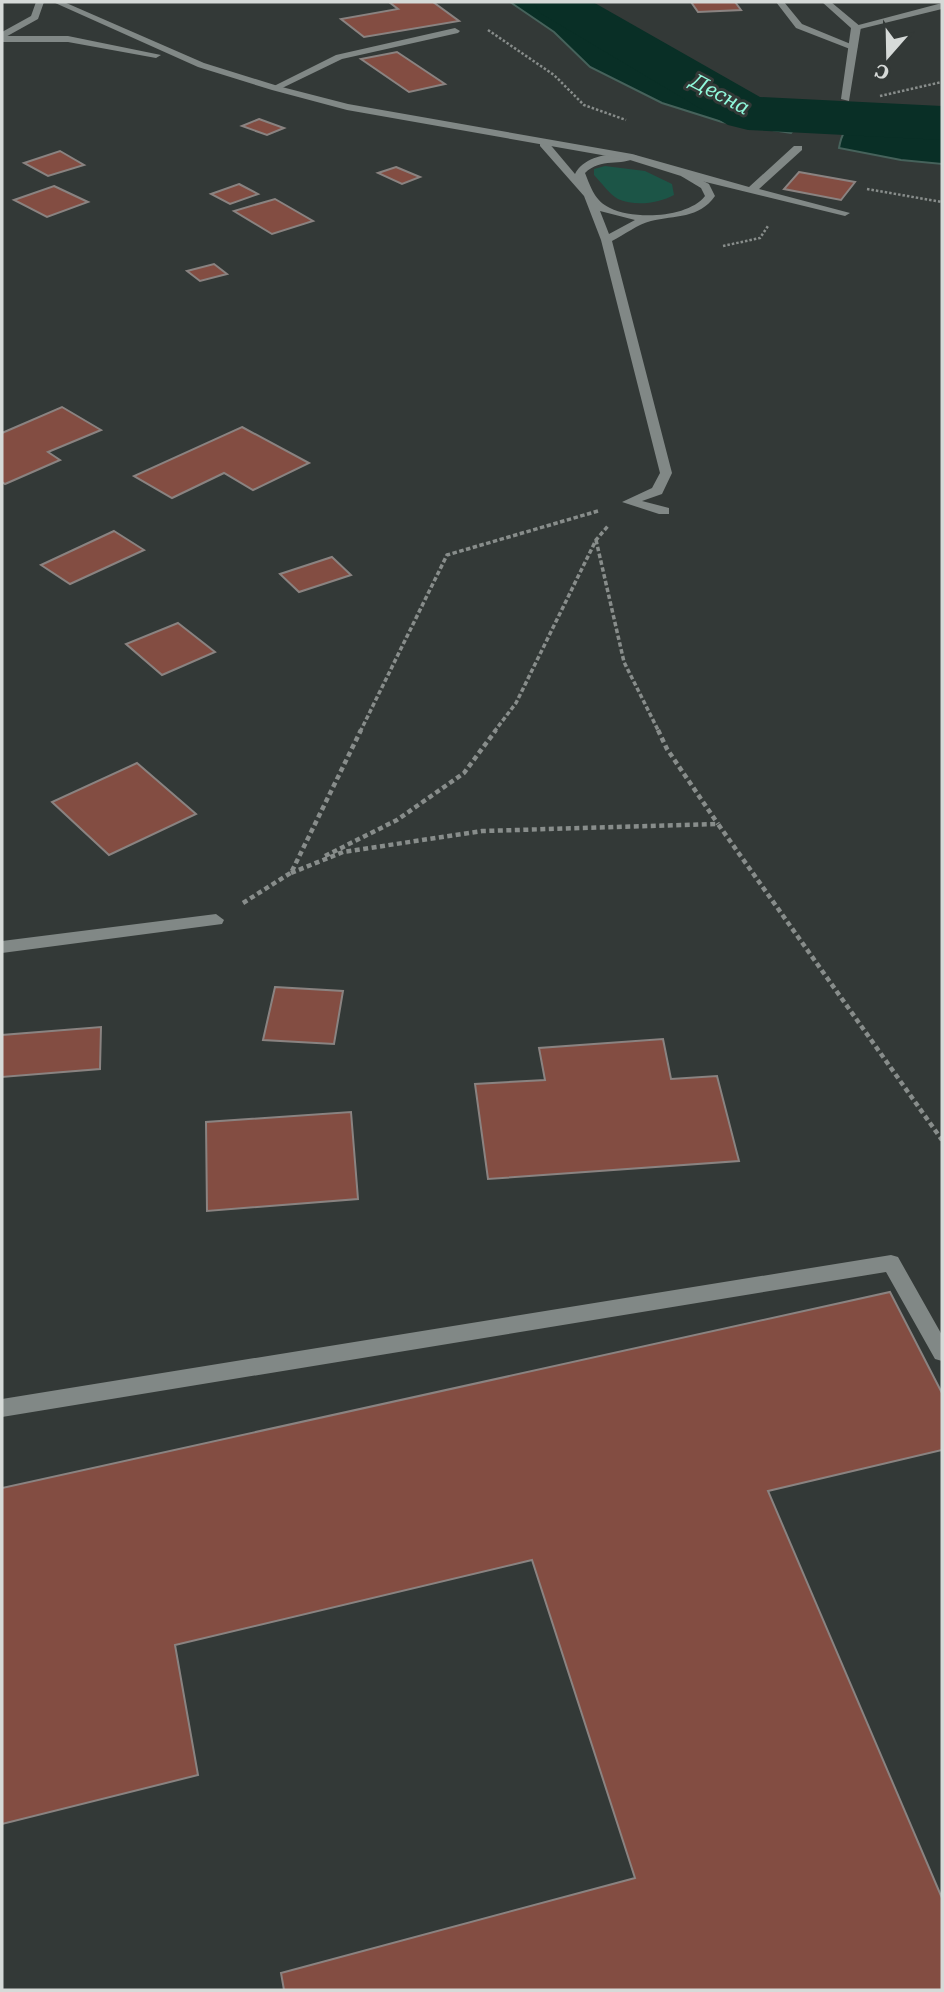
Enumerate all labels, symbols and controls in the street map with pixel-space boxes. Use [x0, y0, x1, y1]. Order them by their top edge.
north arrow [853, 21, 923, 91]
text: С [872, 58, 893, 85]
water label: Десна [684, 67, 754, 120]

